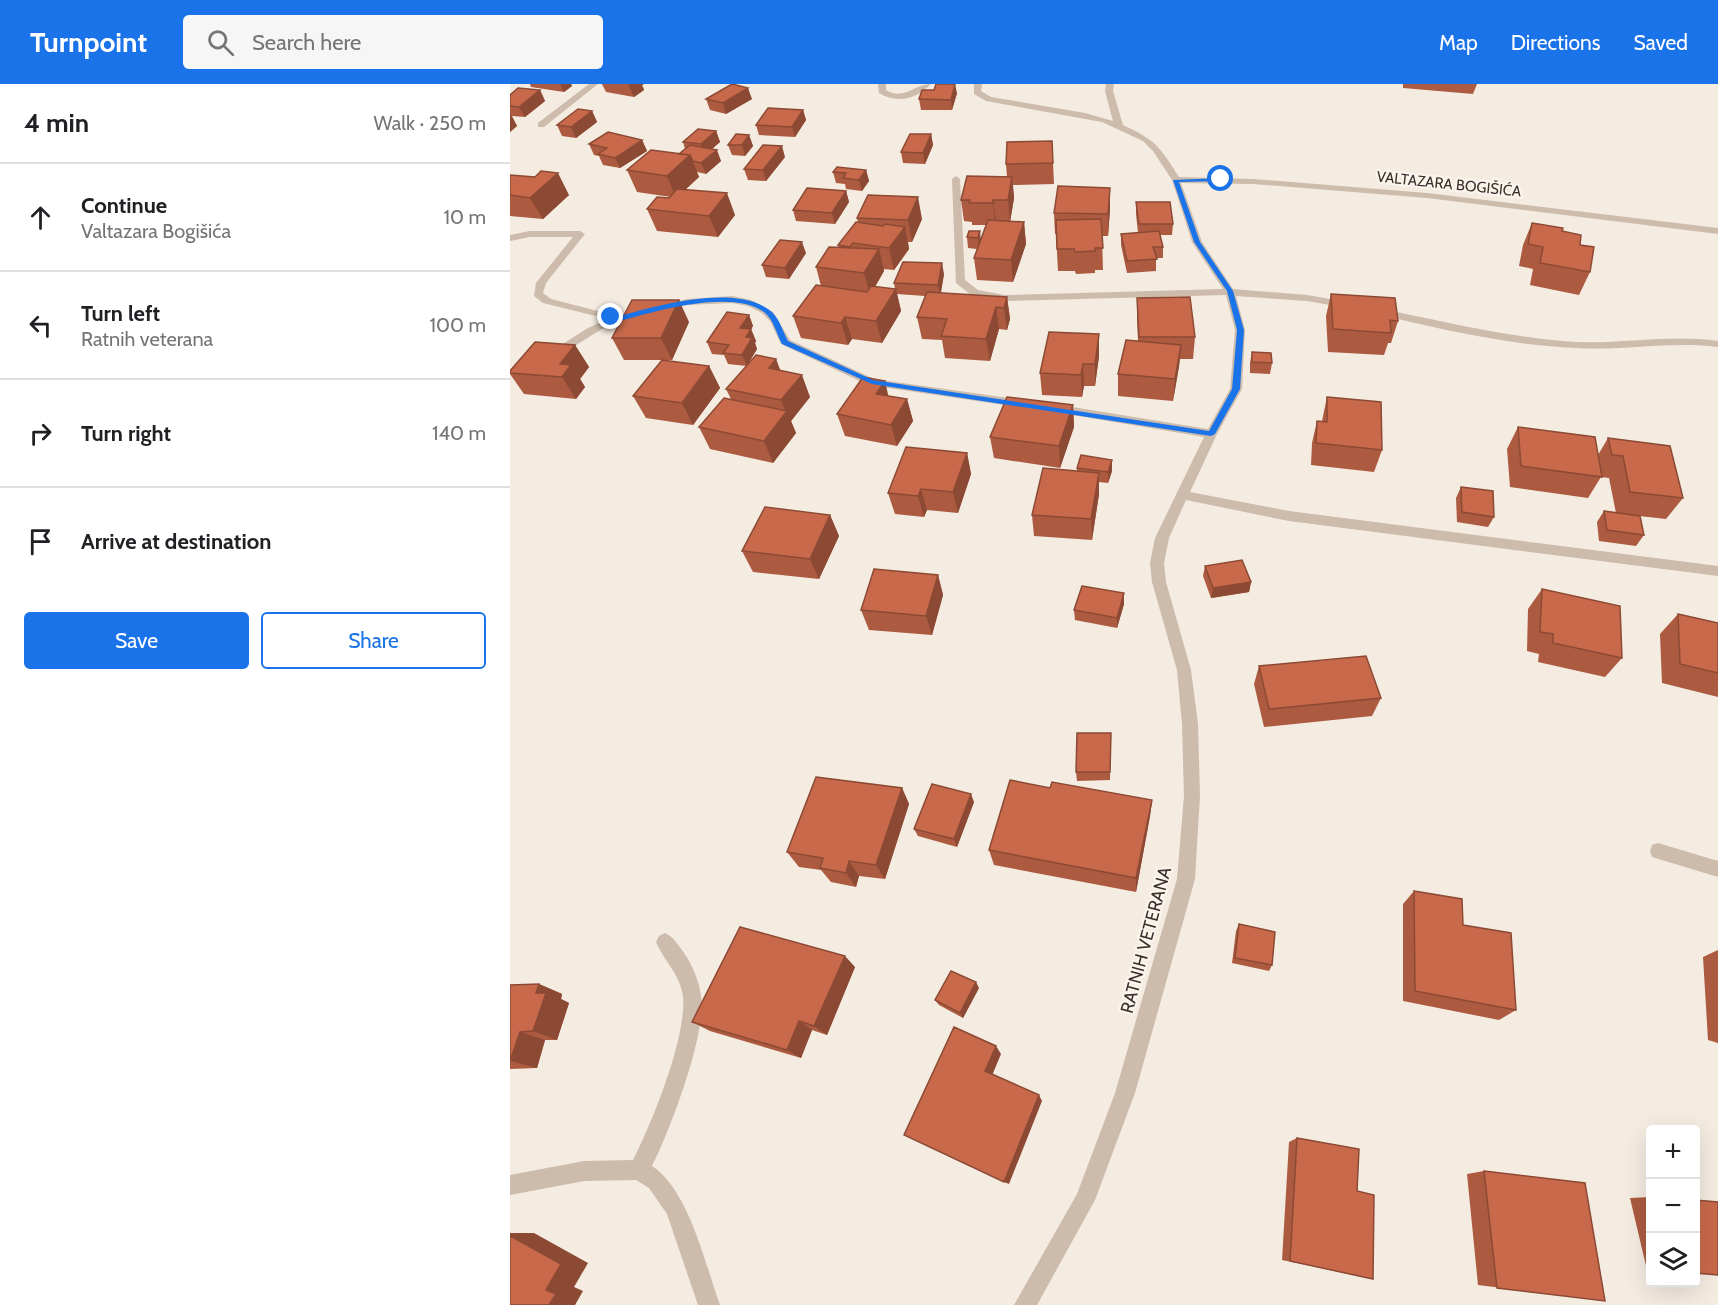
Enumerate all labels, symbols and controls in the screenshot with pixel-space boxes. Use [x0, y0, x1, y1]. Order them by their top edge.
search box [183, 15, 603, 69]
text: Turnpoint [30, 25, 147, 59]
icon: search [204, 26, 237, 59]
text: Search here [252, 29, 361, 56]
text: Map [1439, 30, 1478, 55]
text: Directions [1511, 30, 1600, 55]
text: Saved [1633, 30, 1688, 55]
text: 4 min [24, 107, 89, 139]
text: Walk · 250 m [374, 111, 486, 135]
route start [1207, 165, 1233, 191]
street label: VALTAZARA BOGIŠIĆA [1376, 166, 1523, 201]
text: Continue [81, 192, 167, 219]
icon: ahead [24, 201, 57, 234]
text: 10 m [443, 205, 486, 229]
text: Valtazara Bogišića [81, 219, 231, 243]
text: Turn left [81, 300, 160, 327]
route end [597, 303, 623, 329]
icon: left [24, 309, 57, 342]
text: 100 m [430, 313, 486, 337]
text: Ratnih veterana [81, 327, 213, 351]
icon: right [24, 417, 57, 450]
text: Turn right [81, 420, 171, 447]
text: 140 m [432, 421, 486, 445]
icon: arrive [24, 525, 57, 558]
text: Arrive at destination [81, 528, 271, 555]
button: Save [24, 612, 249, 669]
button: Share [261, 612, 486, 669]
street label: RATNIH VETERANA [1116, 864, 1176, 1016]
map controls [1646, 1125, 1700, 1287]
button: + [1646, 1125, 1700, 1179]
button: − [1646, 1179, 1700, 1233]
button: layers [1646, 1233, 1700, 1287]

